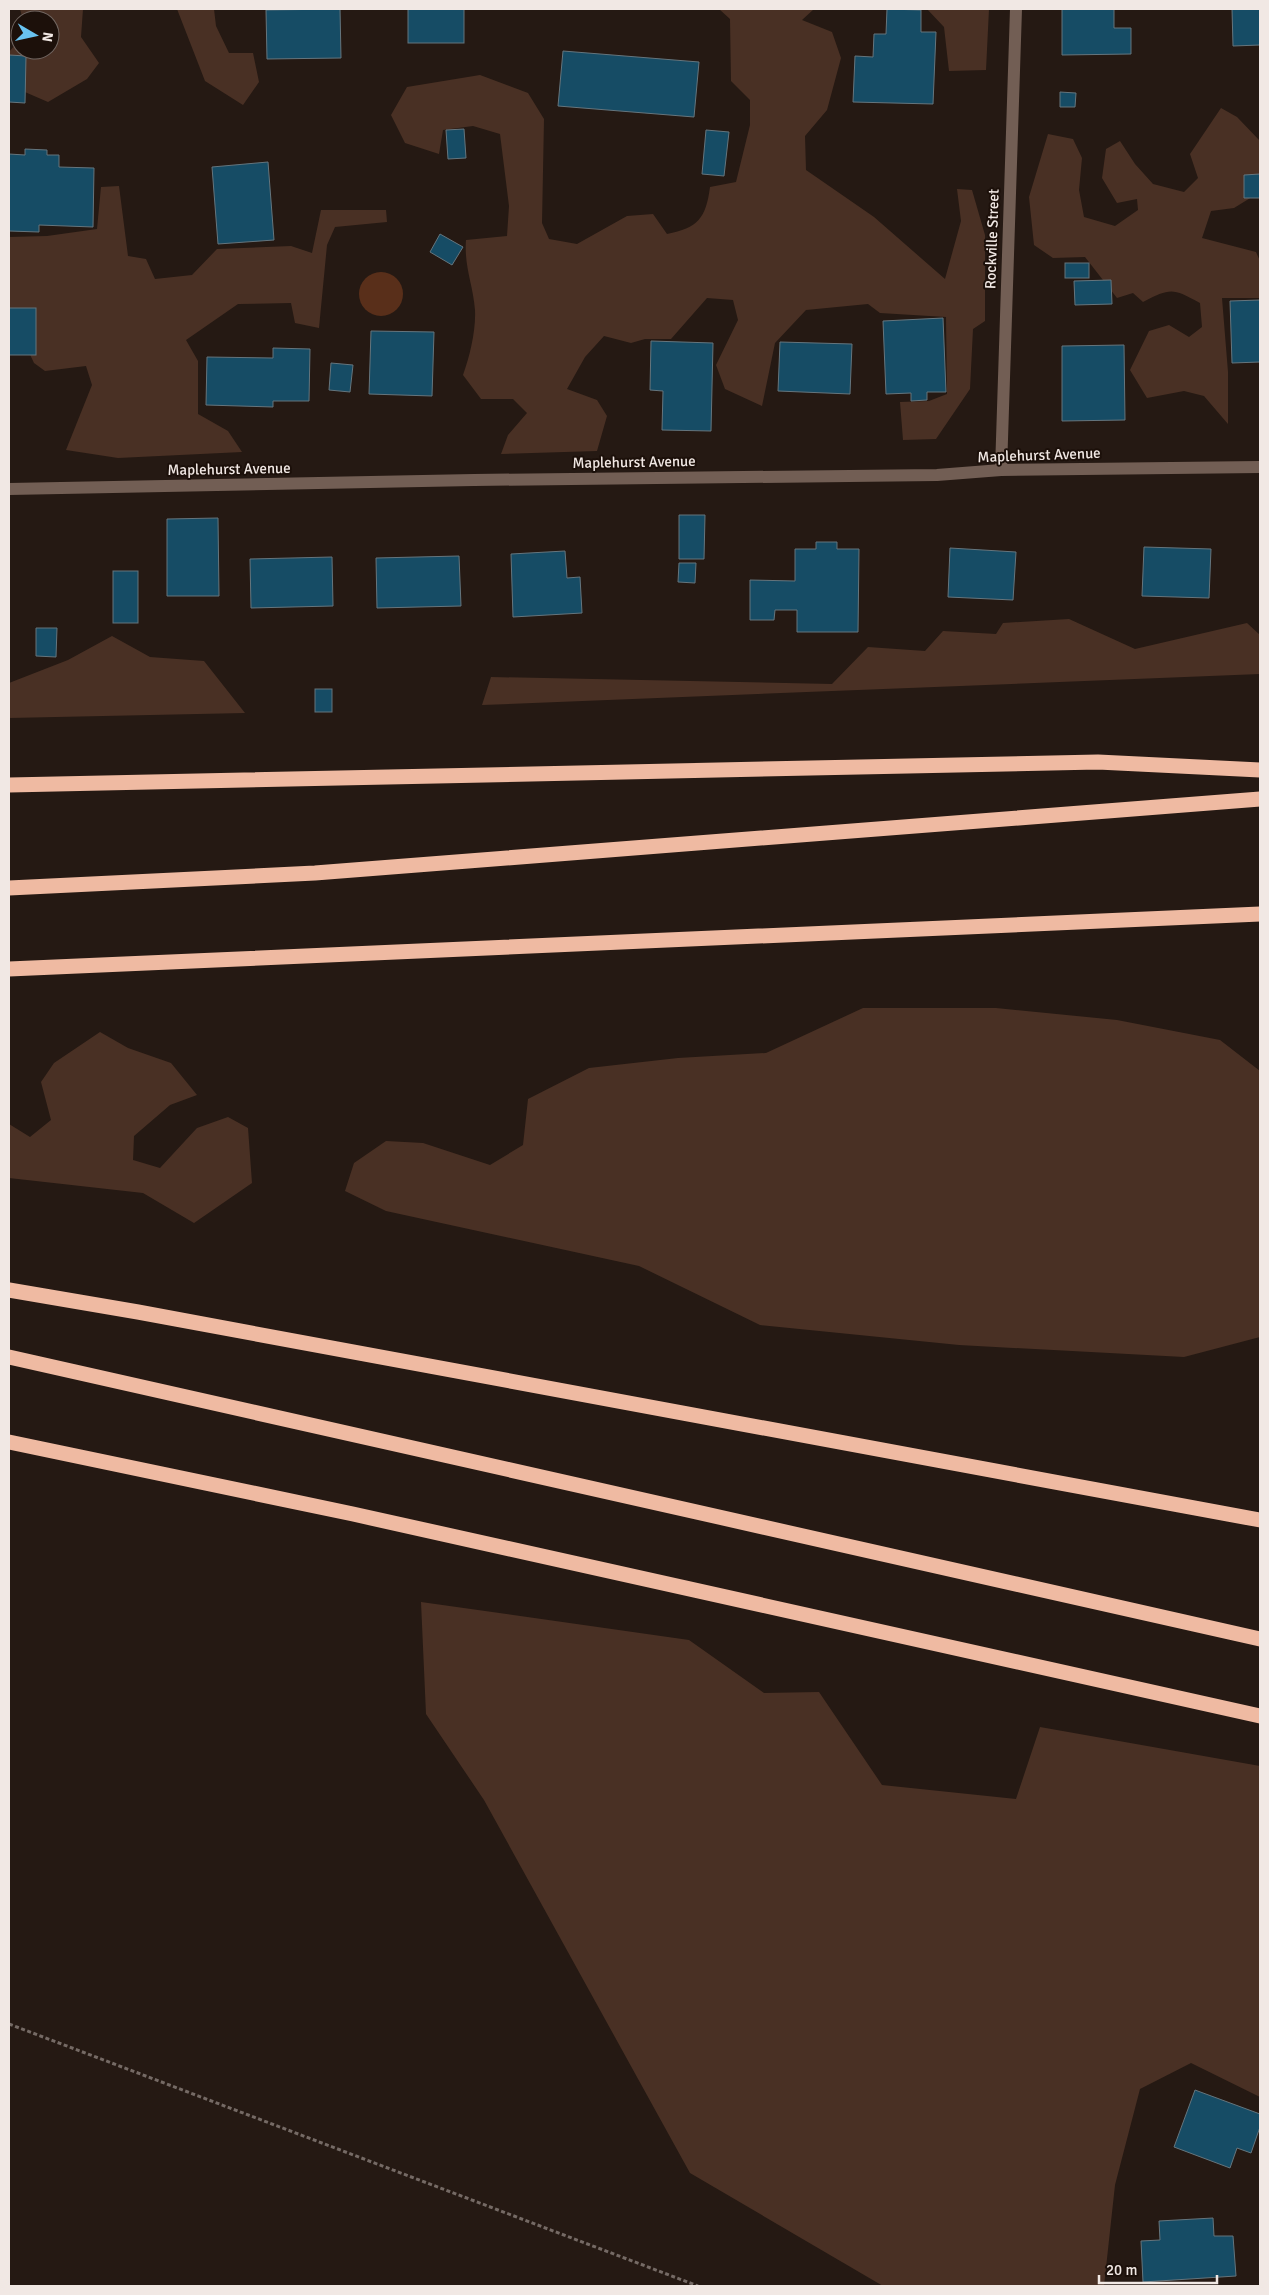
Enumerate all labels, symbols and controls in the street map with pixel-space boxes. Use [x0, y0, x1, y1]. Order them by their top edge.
north arrow [10, 10, 60, 60]
text: N [38, 31, 57, 43]
street label: Rockville Street [981, 189, 1003, 289]
street label: Maplehurst Avenue [977, 444, 1101, 466]
street label: Maplehurst Avenue [572, 452, 696, 472]
street label: Maplehurst Avenue [167, 459, 291, 479]
scale bar [1099, 2252, 1216, 2284]
text: 20 m [1106, 2261, 1137, 2279]

